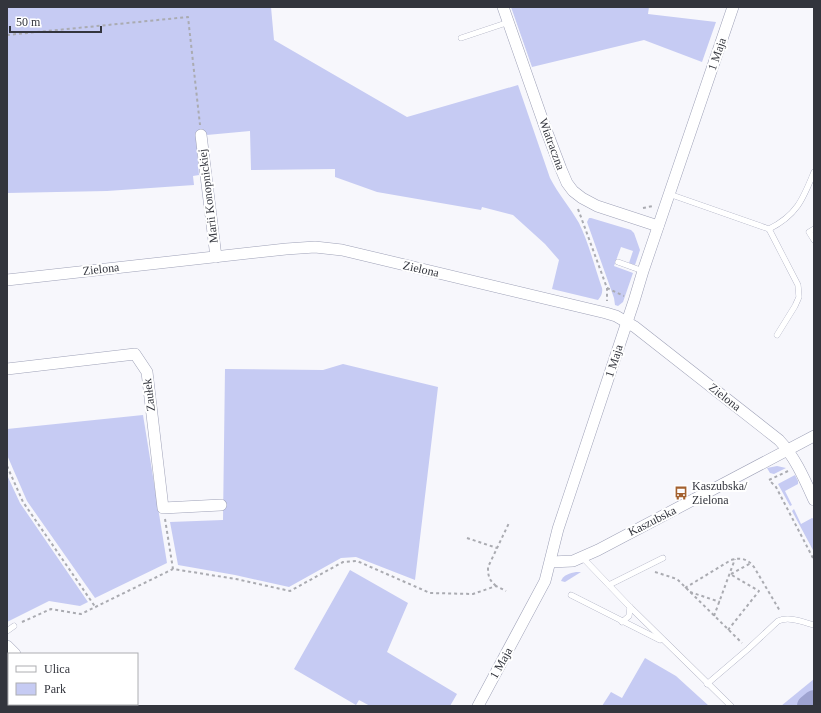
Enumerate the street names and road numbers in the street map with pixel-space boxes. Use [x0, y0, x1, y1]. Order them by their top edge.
street label: 1 Maja [705, 35, 729, 72]
street label: Wiatraczna [536, 116, 568, 172]
street label: Marii Konopnickiej [195, 148, 221, 244]
street label: Zielona [402, 258, 441, 280]
street label: Zielona [82, 260, 121, 278]
street label: 1 Maja [602, 342, 626, 379]
street label: Zaułek [140, 378, 158, 412]
street label: Zielona [706, 380, 744, 414]
street label: Kaszubska [626, 503, 679, 539]
street label: 1 Maja [487, 644, 516, 681]

